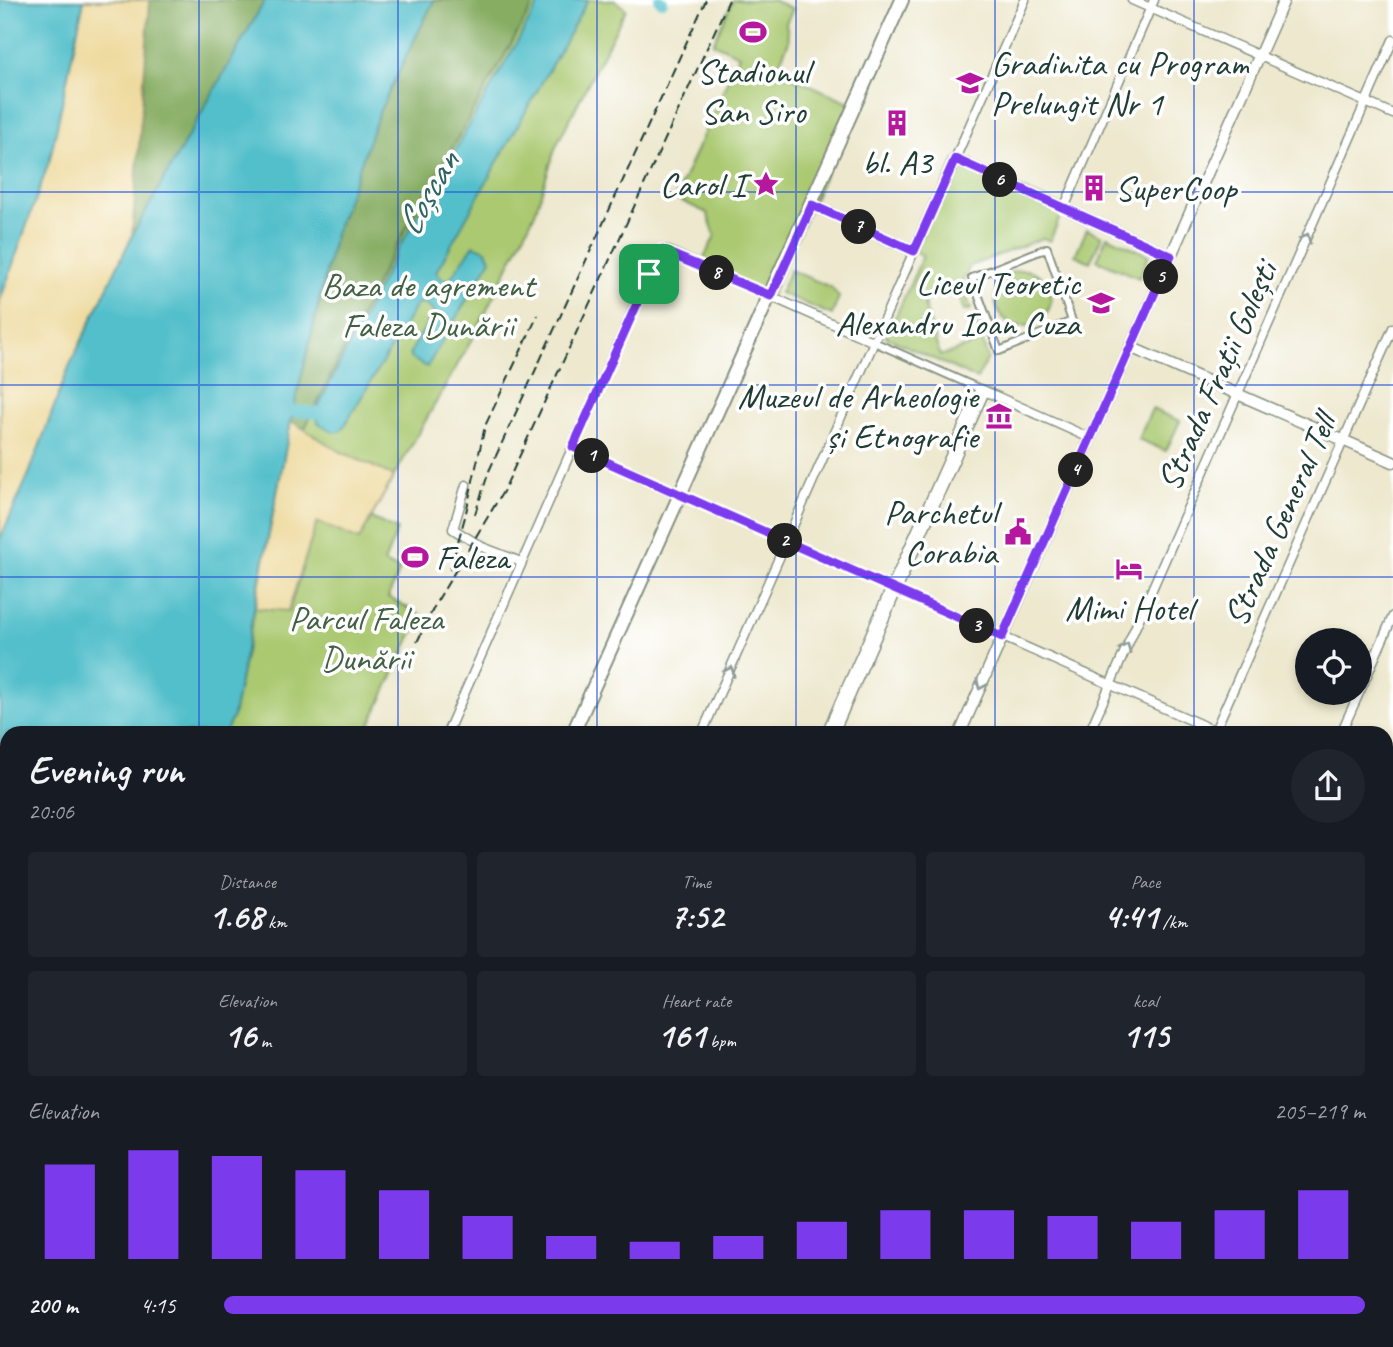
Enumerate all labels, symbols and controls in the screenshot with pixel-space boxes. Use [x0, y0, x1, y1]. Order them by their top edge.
sports icon: Stadionul San Siro [738, 17, 768, 47]
place label: Gradinita cu Program Prelungit Nr 1 [991, 41, 1250, 126]
place label: Stadionul San Siro [697, 49, 815, 134]
school or university icon: Gradinita cu Program Prelungit Nr 1 [955, 68, 985, 98]
building icon: bl. A3 [882, 108, 912, 138]
water label: Coșcan [384, 140, 471, 243]
place label: bl. A3 [862, 140, 934, 185]
place label: Carol I [660, 162, 753, 207]
pin: 6 [982, 162, 1018, 198]
place label: SuperCoop [1115, 166, 1239, 211]
text: 6 [995, 167, 1004, 191]
place icon: Carol I [751, 169, 781, 199]
building icon: SuperCoop [1079, 173, 1109, 203]
pin: 7 [842, 210, 876, 244]
text: 7 [854, 214, 863, 238]
one-way arrow [1298, 233, 1312, 245]
pin [619, 244, 679, 304]
street label: Strada Frații Golești [1146, 250, 1289, 498]
icon: arrive [630, 255, 668, 293]
pin: 8 [700, 256, 734, 290]
text: 8 [712, 260, 721, 284]
pin: 5 [1144, 260, 1178, 294]
place label: Liceul Teoretic Alexandru Ioan Cuza [836, 261, 1083, 346]
park label: Baza de agrement Faleza Dunării [322, 263, 538, 348]
text: 5 [1156, 264, 1165, 288]
school or university icon: Liceul Teoretic Alexandru Ioan Cuza [1086, 288, 1116, 318]
place label: Muzeul de Arheologie și Etnografie [738, 374, 981, 459]
museum icon: Muzeul de Arheologie și Etnografie [984, 401, 1014, 431]
street label: Strada General Tell [1213, 402, 1349, 633]
pin: 1 [574, 438, 610, 474]
text: 1 [587, 443, 596, 467]
pin: 4 [1058, 452, 1094, 488]
text: 4 [1071, 457, 1080, 481]
place label: Parchetul Corabia [884, 490, 1003, 575]
public building icon: Parchetul Corabia [1003, 517, 1033, 547]
pin: 2 [768, 524, 802, 558]
text: 2 [780, 528, 789, 552]
place label: Faleza [436, 535, 511, 580]
sports icon: Faleza [400, 542, 430, 572]
hotel icon: Mimi Hotel [1114, 554, 1144, 584]
place label: Mimi Hotel [1065, 586, 1199, 631]
park label: Parcul Faleza Dunării [289, 596, 445, 681]
pin: 3 [960, 608, 995, 644]
text: 3 [972, 613, 981, 637]
map controls [1295, 628, 1372, 705]
button: locate [1295, 628, 1372, 705]
one-way arrow [1118, 643, 1132, 655]
one-way arrow [721, 666, 735, 678]
one-way arrow [975, 678, 989, 690]
text: Evening run [28, 747, 184, 794]
button: share [1291, 749, 1365, 823]
text: 20:06 [28, 797, 74, 826]
text: Distance [219, 870, 276, 894]
text: Time [682, 870, 711, 894]
text: Pace [1131, 870, 1160, 894]
text: 1.68 [208, 894, 263, 939]
text: 7:52 [670, 894, 723, 939]
text: 4:41 [1104, 894, 1158, 939]
text: km [263, 910, 287, 934]
text: /km [1158, 910, 1187, 934]
text: Elevation [218, 989, 277, 1013]
text: Heart rate [662, 989, 731, 1013]
text: kcal [1133, 989, 1158, 1013]
text: 16 [224, 1013, 256, 1058]
text: 161 [657, 1013, 705, 1058]
text: 115 [1122, 1013, 1169, 1058]
text: m [256, 1029, 271, 1053]
text: bpm [705, 1029, 736, 1053]
text: Elevation [28, 1097, 99, 1126]
text: 205–219 m [1274, 1097, 1365, 1126]
text: 200 m [28, 1291, 78, 1320]
text: 4:15 [140, 1291, 176, 1320]

